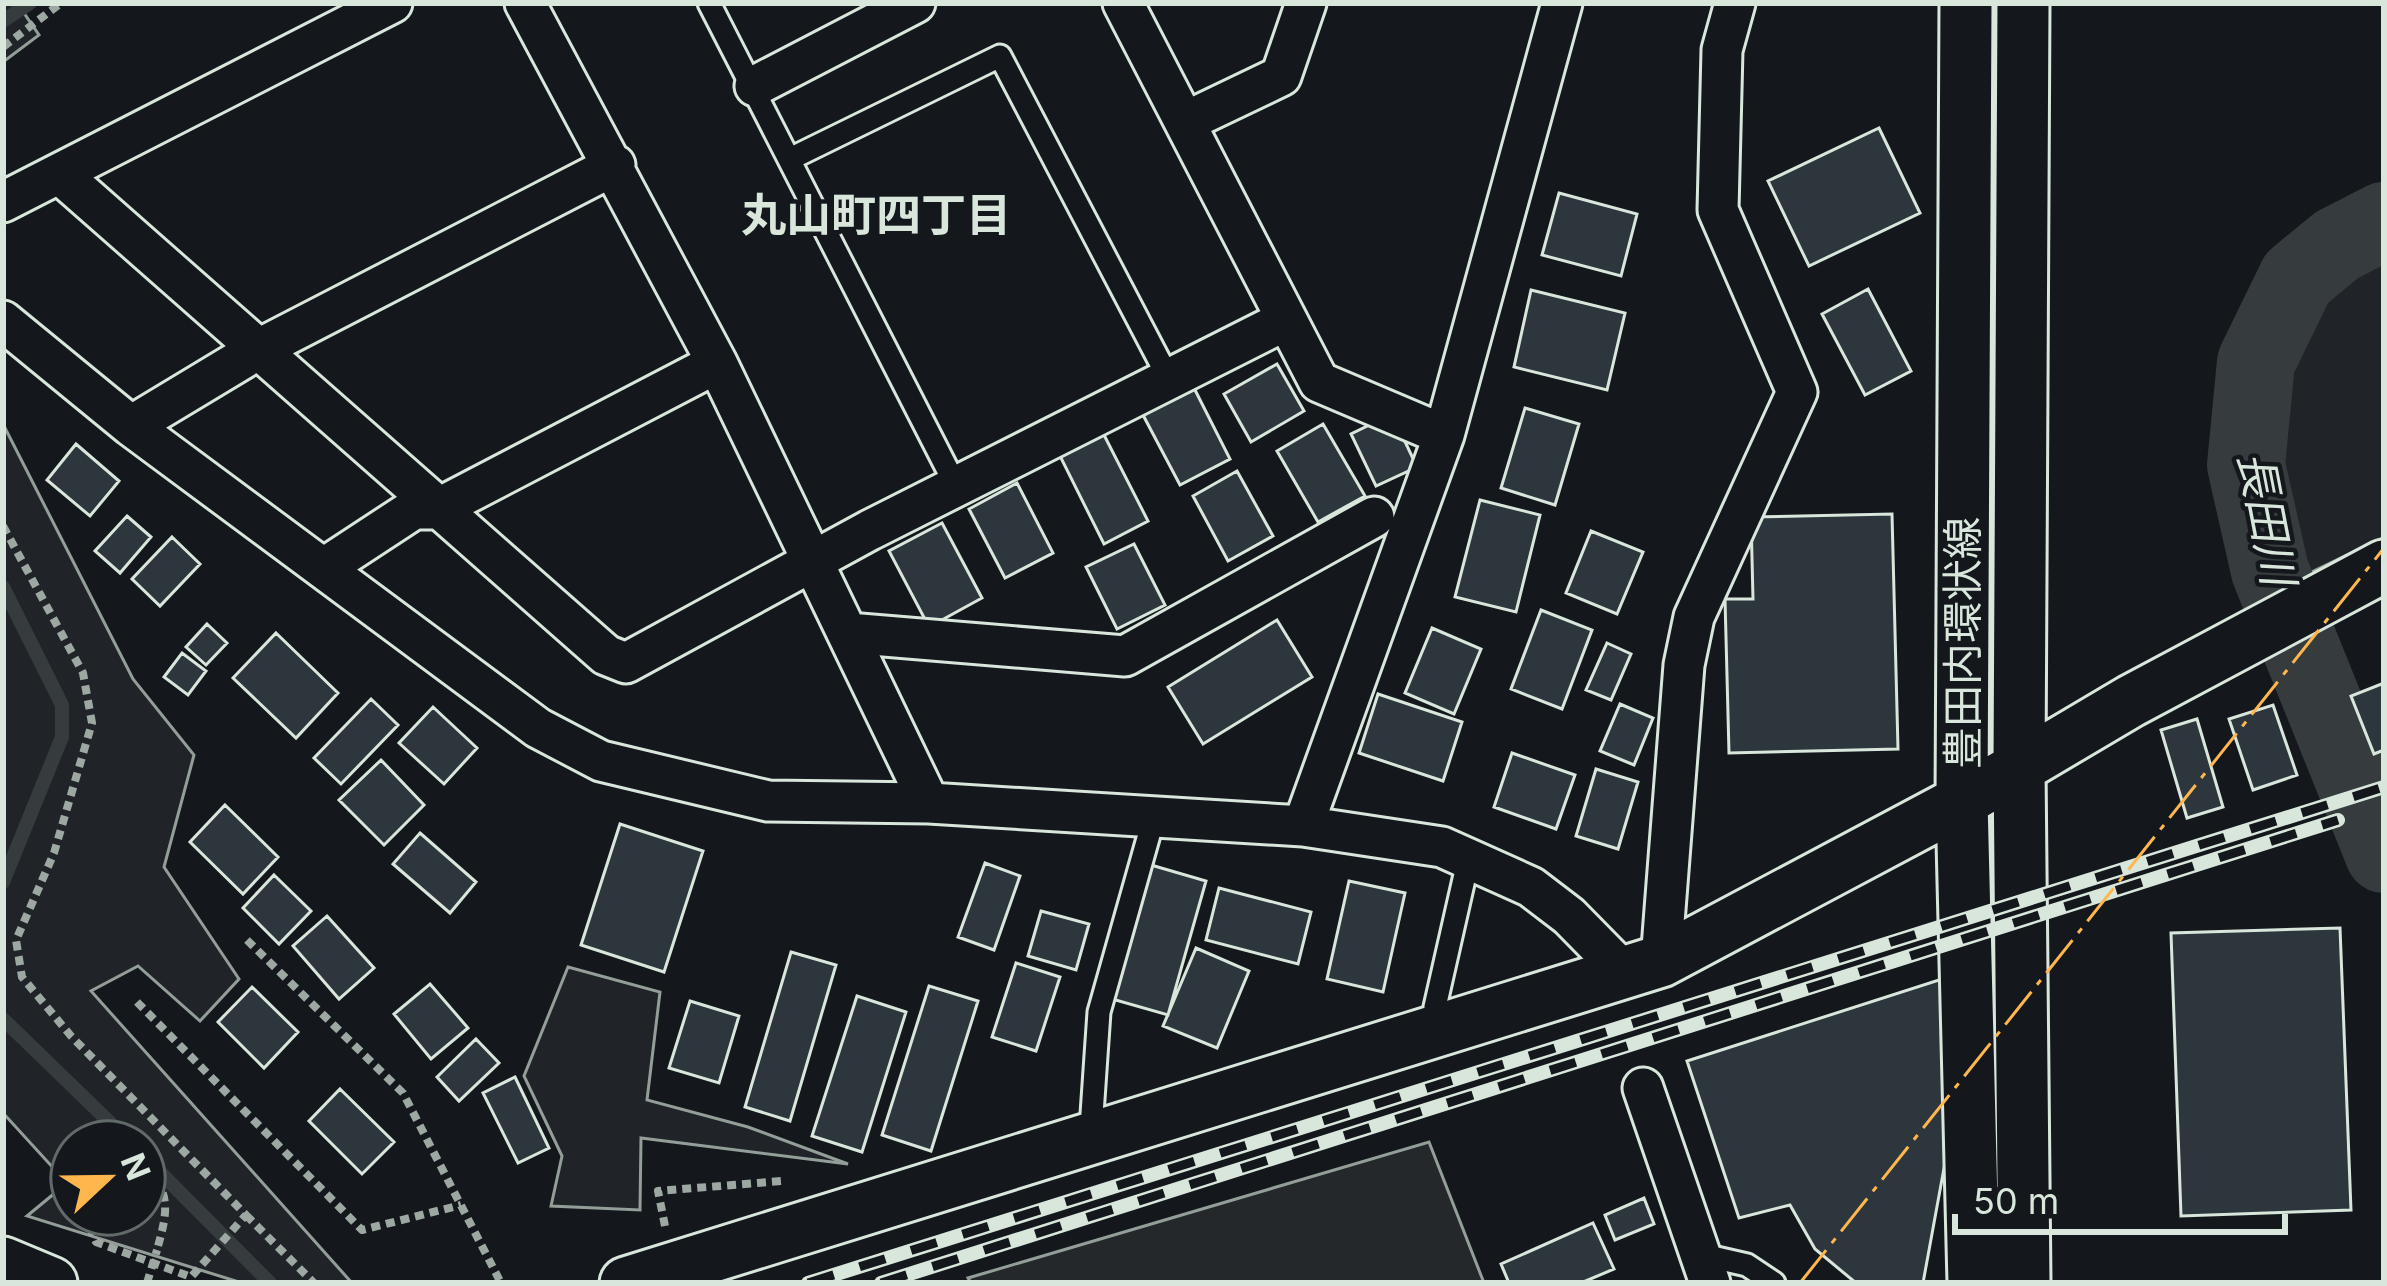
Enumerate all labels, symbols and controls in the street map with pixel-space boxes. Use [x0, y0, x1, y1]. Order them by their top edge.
district label: 丸山町四丁目 [741, 187, 1011, 242]
water label: 長田川 [2228, 446, 2308, 593]
street label: 豊田内環状線 [1937, 517, 1988, 769]
north arrow [48, 1118, 168, 1238]
text: N [113, 1148, 159, 1186]
scale bar [1955, 1160, 2285, 1234]
text: 50 m [1973, 1179, 2059, 1223]

